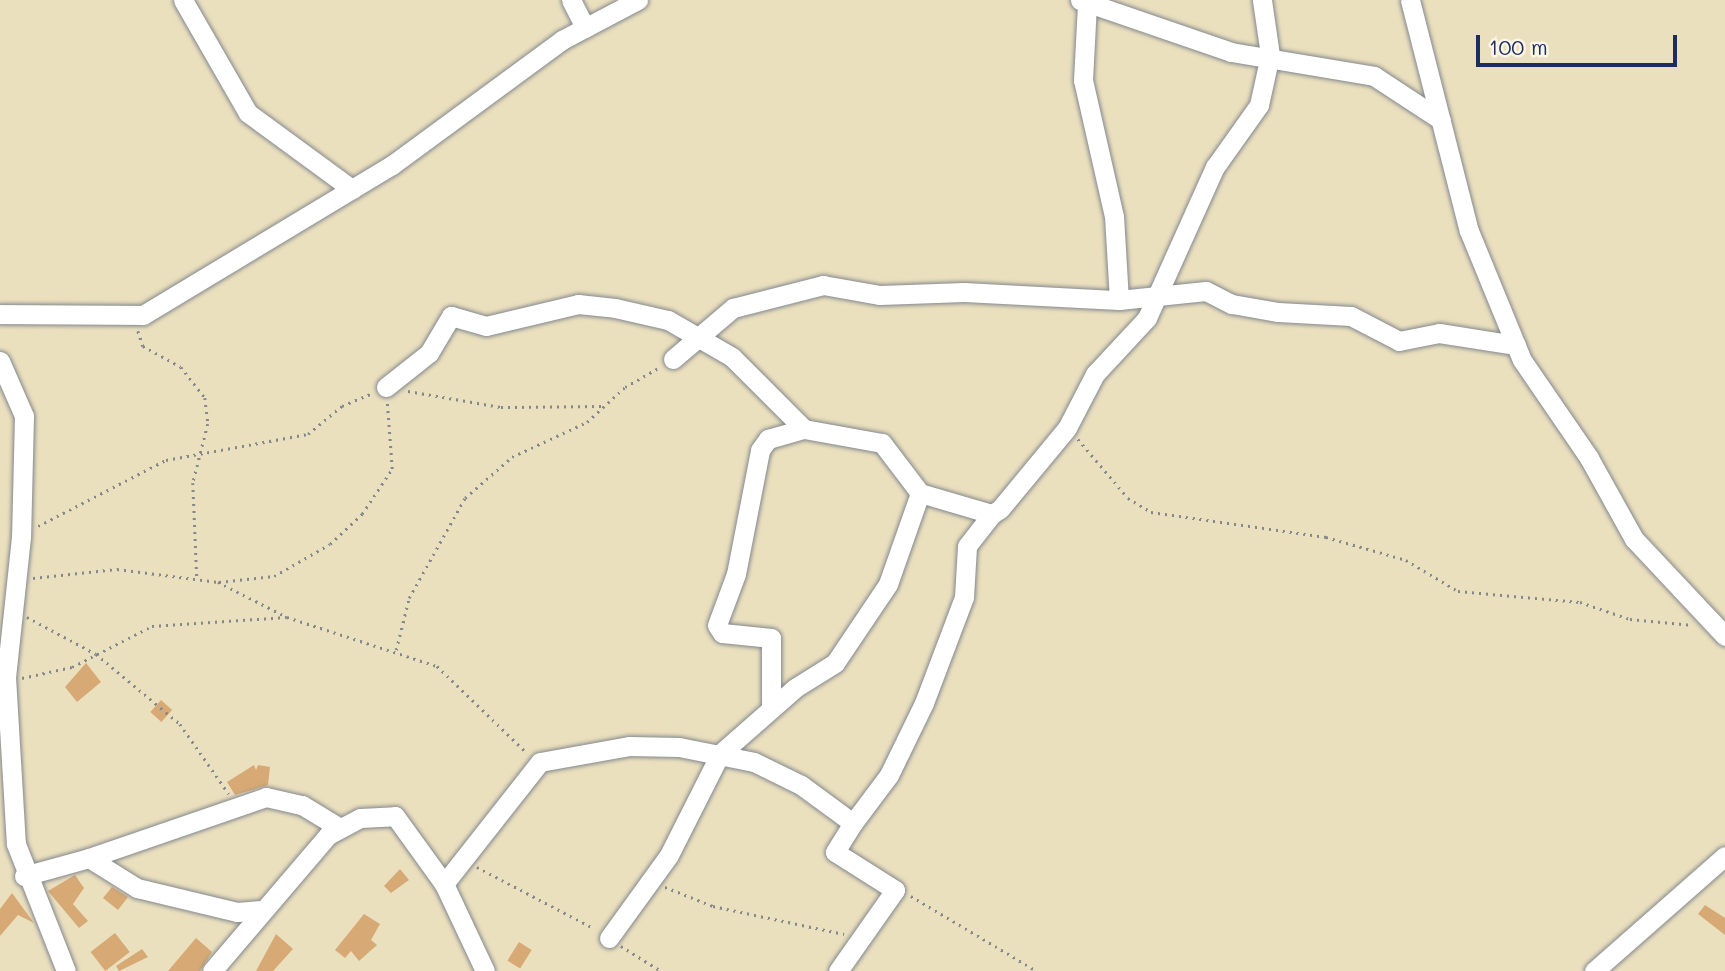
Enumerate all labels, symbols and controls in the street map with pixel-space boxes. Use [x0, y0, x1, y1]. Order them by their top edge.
scale bar [1480, 21, 1681, 65]
text: 100 m [1489, 33, 1548, 60]

